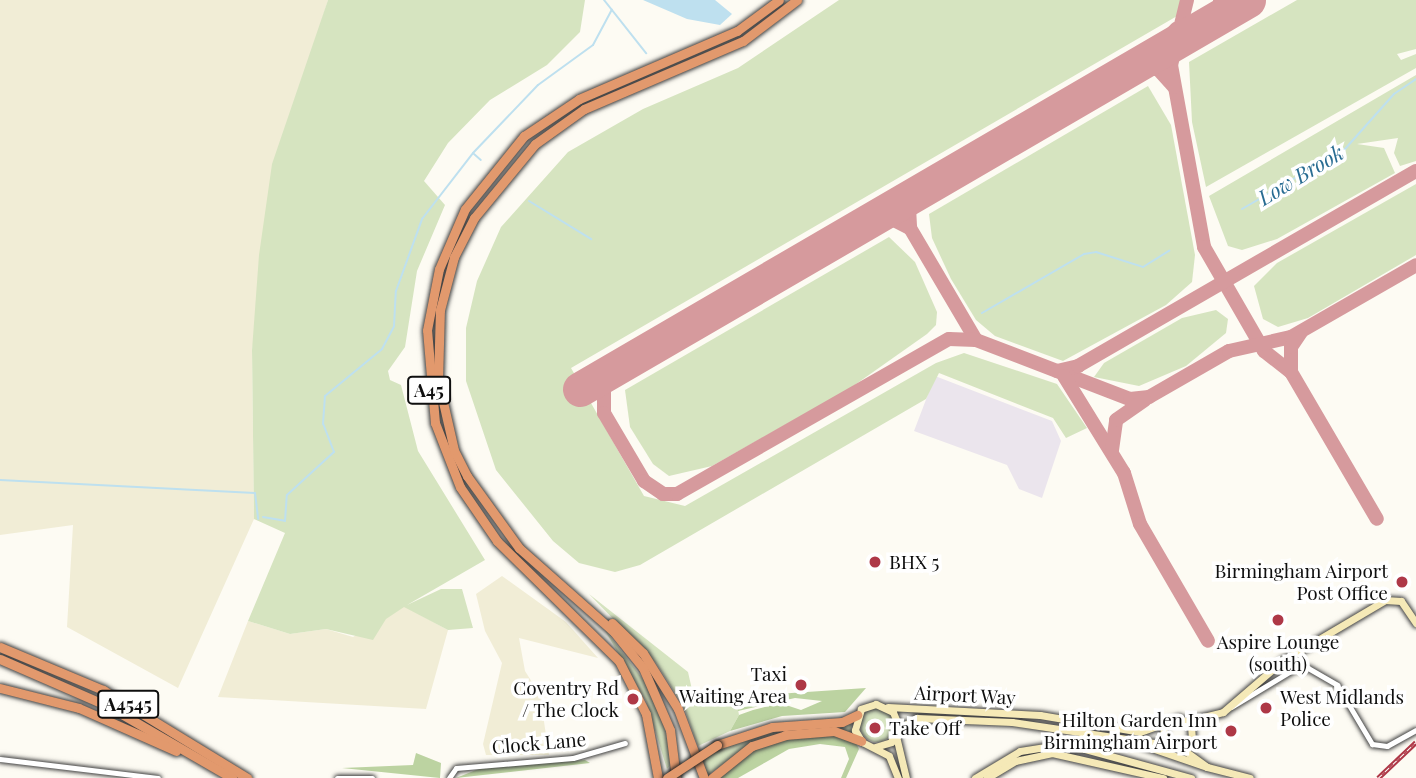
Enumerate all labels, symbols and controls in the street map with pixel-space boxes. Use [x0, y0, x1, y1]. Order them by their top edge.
water label: Low Brook [1253, 139, 1347, 209]
road number: A45 [406, 376, 452, 404]
place label: BHX 5 [889, 551, 940, 573]
marker: BHX 5 [867, 554, 883, 570]
place label: Birmingham Airport Post Office [1214, 560, 1388, 604]
marker: Birmingham Airport Post Office [1394, 574, 1410, 590]
marker: Aspire Lounge (south) [1270, 612, 1286, 628]
place label: Aspire Lounge (south) [1217, 631, 1339, 675]
place label: Taxi Waiting Area [678, 663, 787, 707]
place label: Coventry Rd / The Clock [513, 677, 619, 721]
marker: Taxi Waiting Area [793, 677, 809, 693]
street label: Airport Way [913, 681, 1017, 709]
place label: West Midlands Police [1280, 686, 1404, 730]
road number: A4545 [96, 690, 160, 718]
marker: Coventry Rd / The Clock [625, 691, 641, 707]
marker: West Midlands Police [1258, 700, 1274, 716]
place label: Hilton Garden Inn Birmingham Airport [1043, 709, 1217, 753]
place label: Take Off [889, 717, 961, 739]
marker: Take Off [867, 720, 883, 736]
marker: Hilton Garden Inn Birmingham Airport [1223, 723, 1239, 739]
street label: Clock Lane [491, 728, 587, 758]

